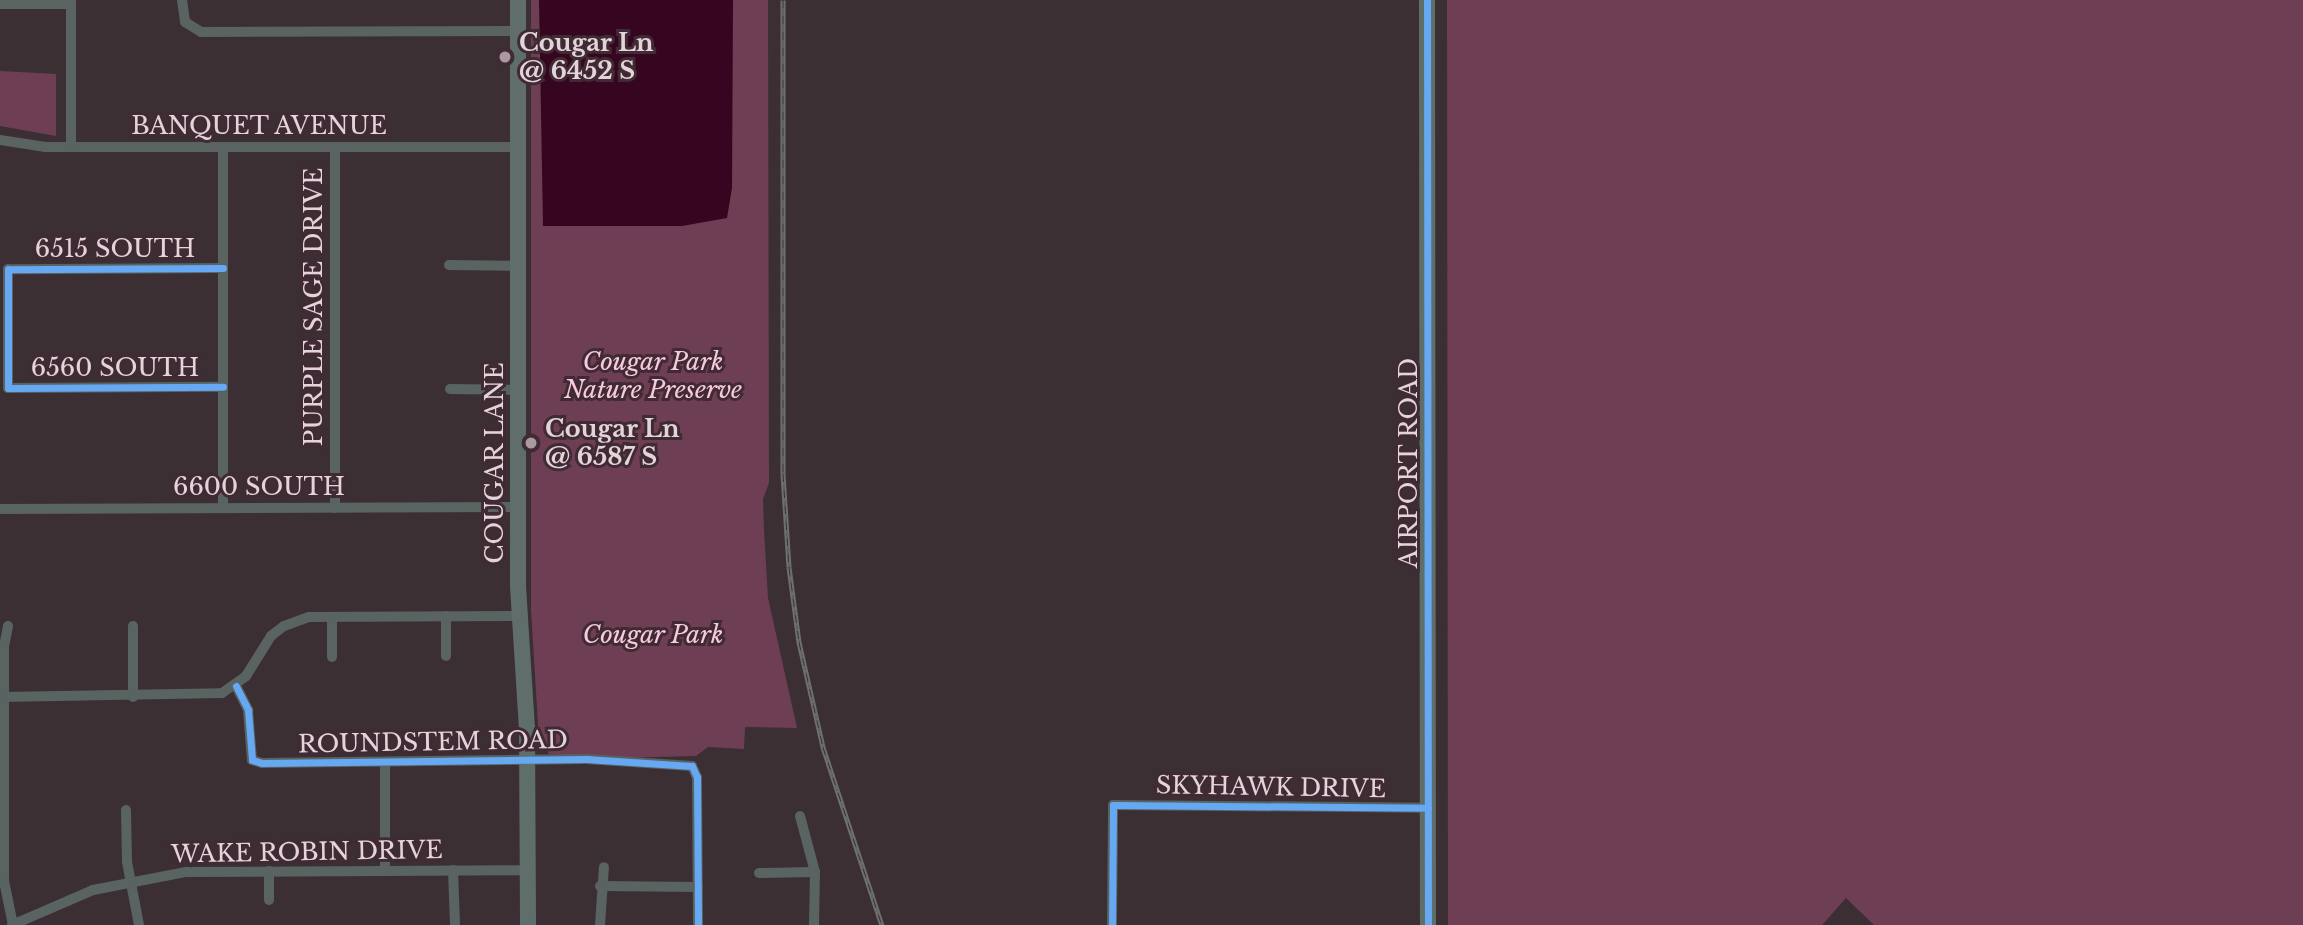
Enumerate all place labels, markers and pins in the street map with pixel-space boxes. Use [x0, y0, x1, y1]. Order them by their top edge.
place label: Cougar Ln @ 6452 S [519, 29, 654, 85]
marker: Cougar Ln @ 6452 S [497, 49, 513, 65]
place label: Cougar Ln @ 6587 S [545, 415, 680, 471]
marker: Cougar Ln @ 6587 S [523, 435, 539, 451]

